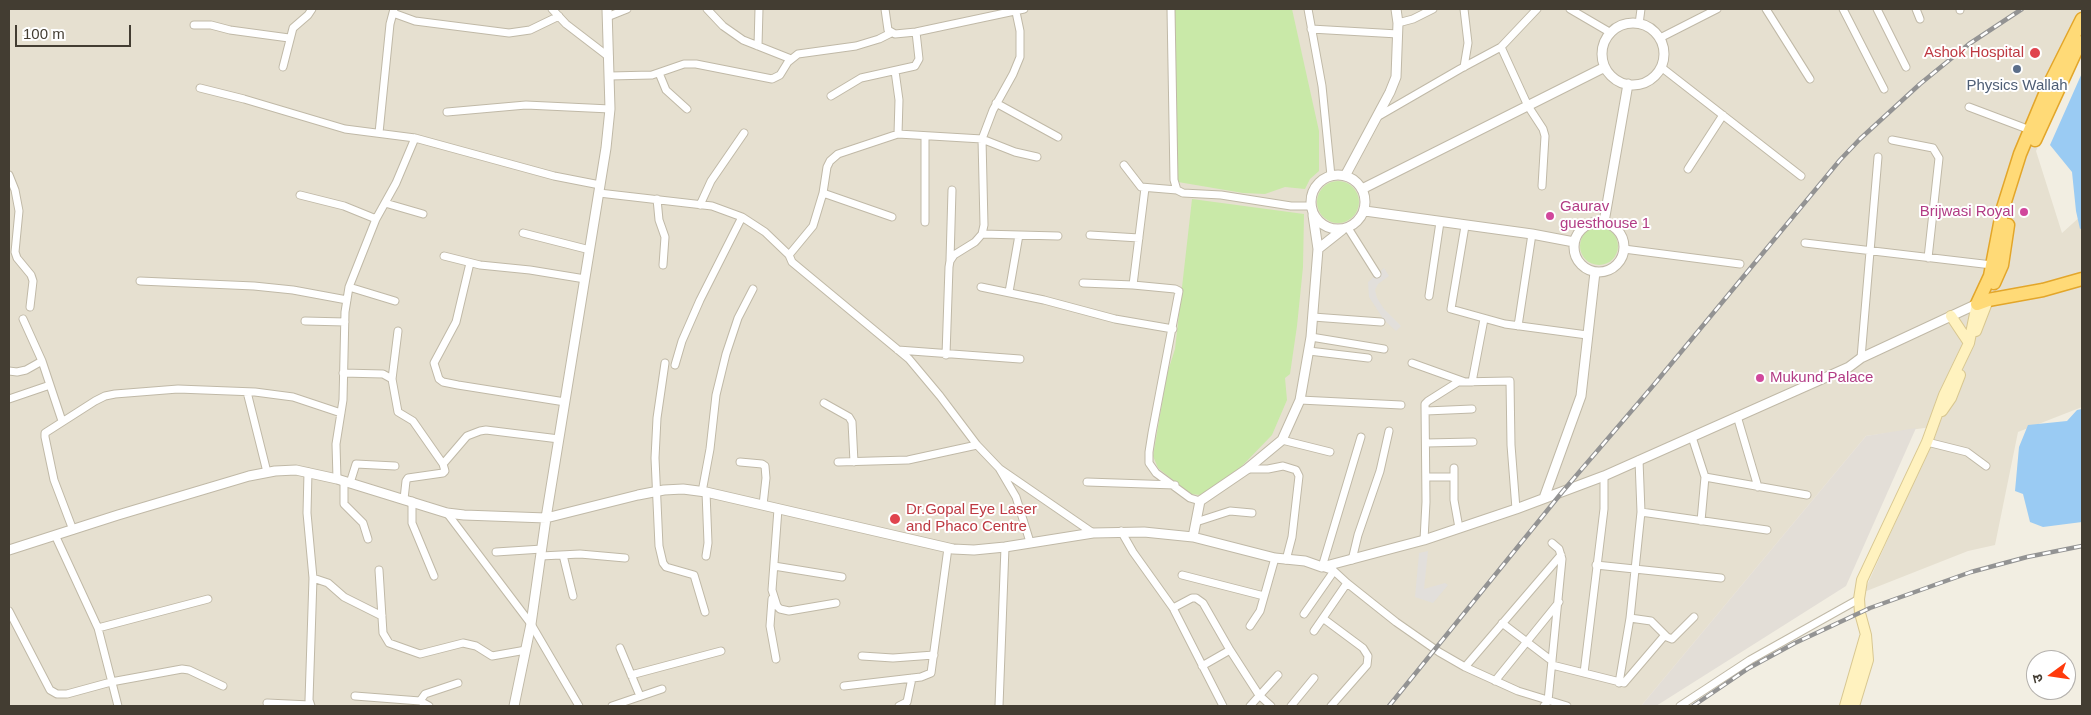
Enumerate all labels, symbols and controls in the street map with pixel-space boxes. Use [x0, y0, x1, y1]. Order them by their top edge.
scale bar [18, 15, 134, 47]
text: 100 m [23, 25, 65, 42]
place label: Ashok Hospital [1924, 44, 2024, 62]
marker: Ashok Hospital [2028, 46, 2042, 60]
marker: Physics Wallah [2011, 63, 2023, 75]
place label: Physics Wallah [1966, 77, 2068, 95]
place label: Gaurav guesthouse 1 [1560, 198, 1650, 233]
place label: Brijwasi Royal [1920, 203, 2014, 221]
marker: Brijwasi Royal [2018, 206, 2030, 218]
marker: Gaurav guesthouse 1 [1544, 210, 1556, 222]
place label: Mukund Palace [1770, 369, 1873, 387]
marker: Mukund Palace [1754, 372, 1766, 384]
place label: Dr.Gopal Eye Laser and Phaco Centre [906, 501, 1037, 536]
marker: Dr.Gopal Eye Laser and Phaco Centre [888, 512, 902, 526]
north arrow [2026, 650, 2076, 700]
text: उ [2029, 672, 2046, 684]

